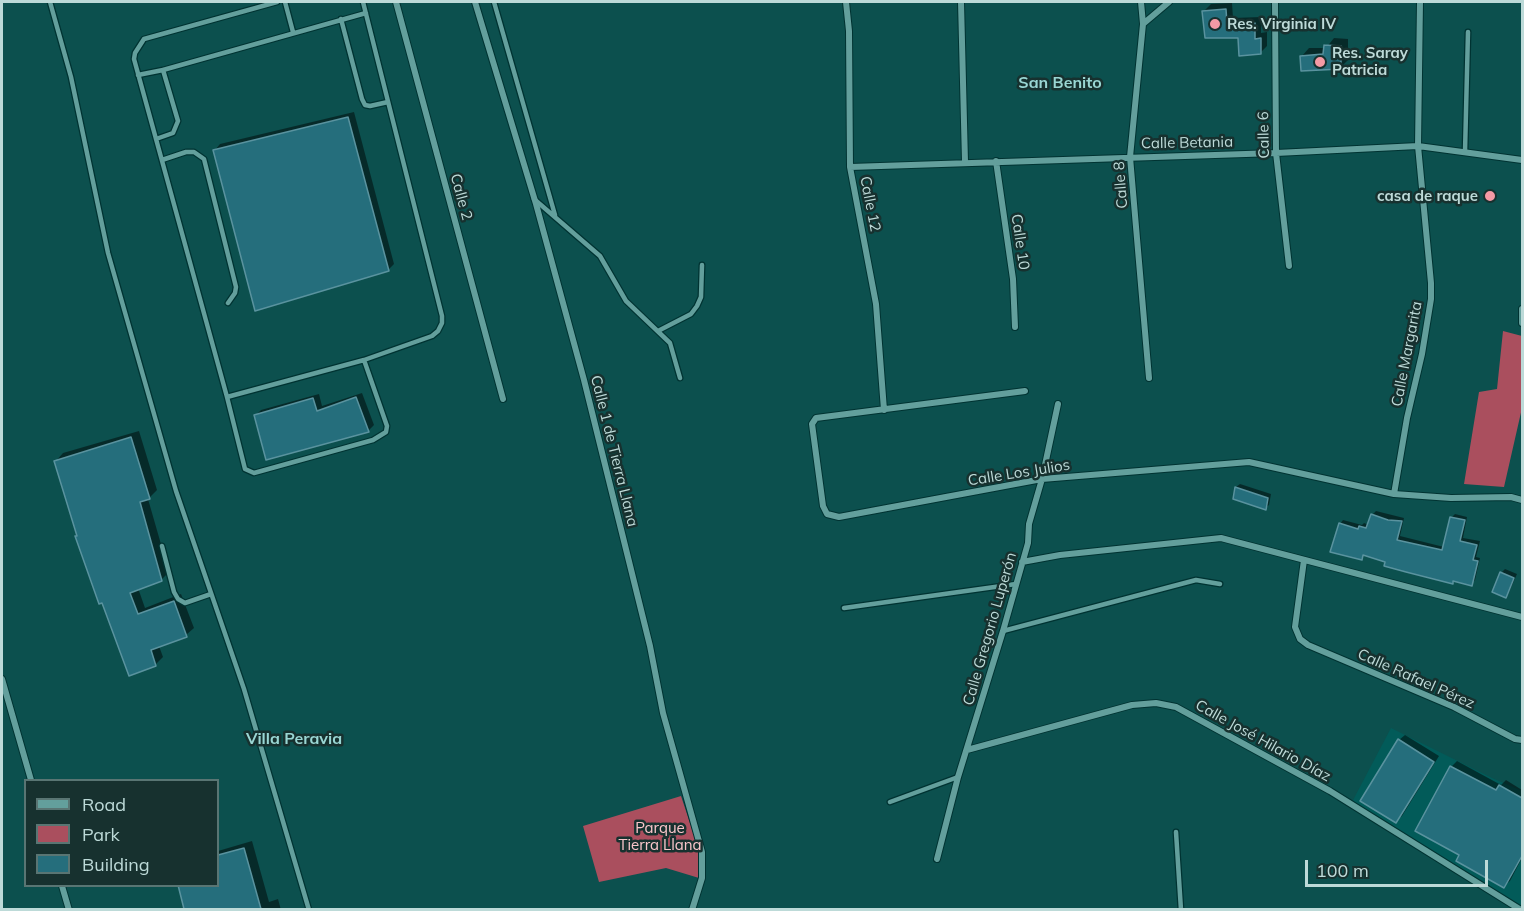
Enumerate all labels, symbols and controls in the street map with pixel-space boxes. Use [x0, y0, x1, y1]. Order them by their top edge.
place label: Res. Virginia IV [1227, 15, 1336, 33]
marker: Res. Virginia IV [1208, 17, 1222, 31]
place label: Res. Saray Patricia [1332, 44, 1408, 79]
marker: Res. Saray Patricia [1313, 55, 1327, 69]
district label: San Benito [1018, 73, 1102, 93]
street label: Calle 6 [1255, 111, 1273, 159]
street label: Calle Betania [1141, 133, 1233, 153]
street label: Calle 8 [1110, 161, 1132, 209]
street label: Calle 2 [446, 172, 476, 222]
street label: Calle 12 [856, 175, 884, 233]
place label: casa de raque [1377, 187, 1478, 205]
marker: casa de raque [1483, 189, 1497, 203]
street label: Calle 10 [1007, 213, 1033, 271]
street label: Calle Margarita [1388, 300, 1426, 408]
street label: Calle 1 de Tierra Llana [586, 373, 642, 529]
street label: Calle Los Julios [967, 456, 1071, 490]
street label: Calle Gregorio Luperón [960, 550, 1020, 708]
street label: Calle Rafael Pérez [1355, 645, 1477, 713]
street label: Calle José Hilario Díaz [1192, 696, 1334, 786]
district label: Villa Peravia [246, 729, 342, 749]
legend [24, 779, 219, 887]
text: Road [82, 793, 126, 816]
park label: Parque Tierra Llana [618, 819, 702, 854]
text: Park [82, 823, 120, 846]
scale bar [1308, 848, 1491, 886]
text: Building [82, 853, 150, 876]
text: 100 m [1316, 859, 1369, 882]

